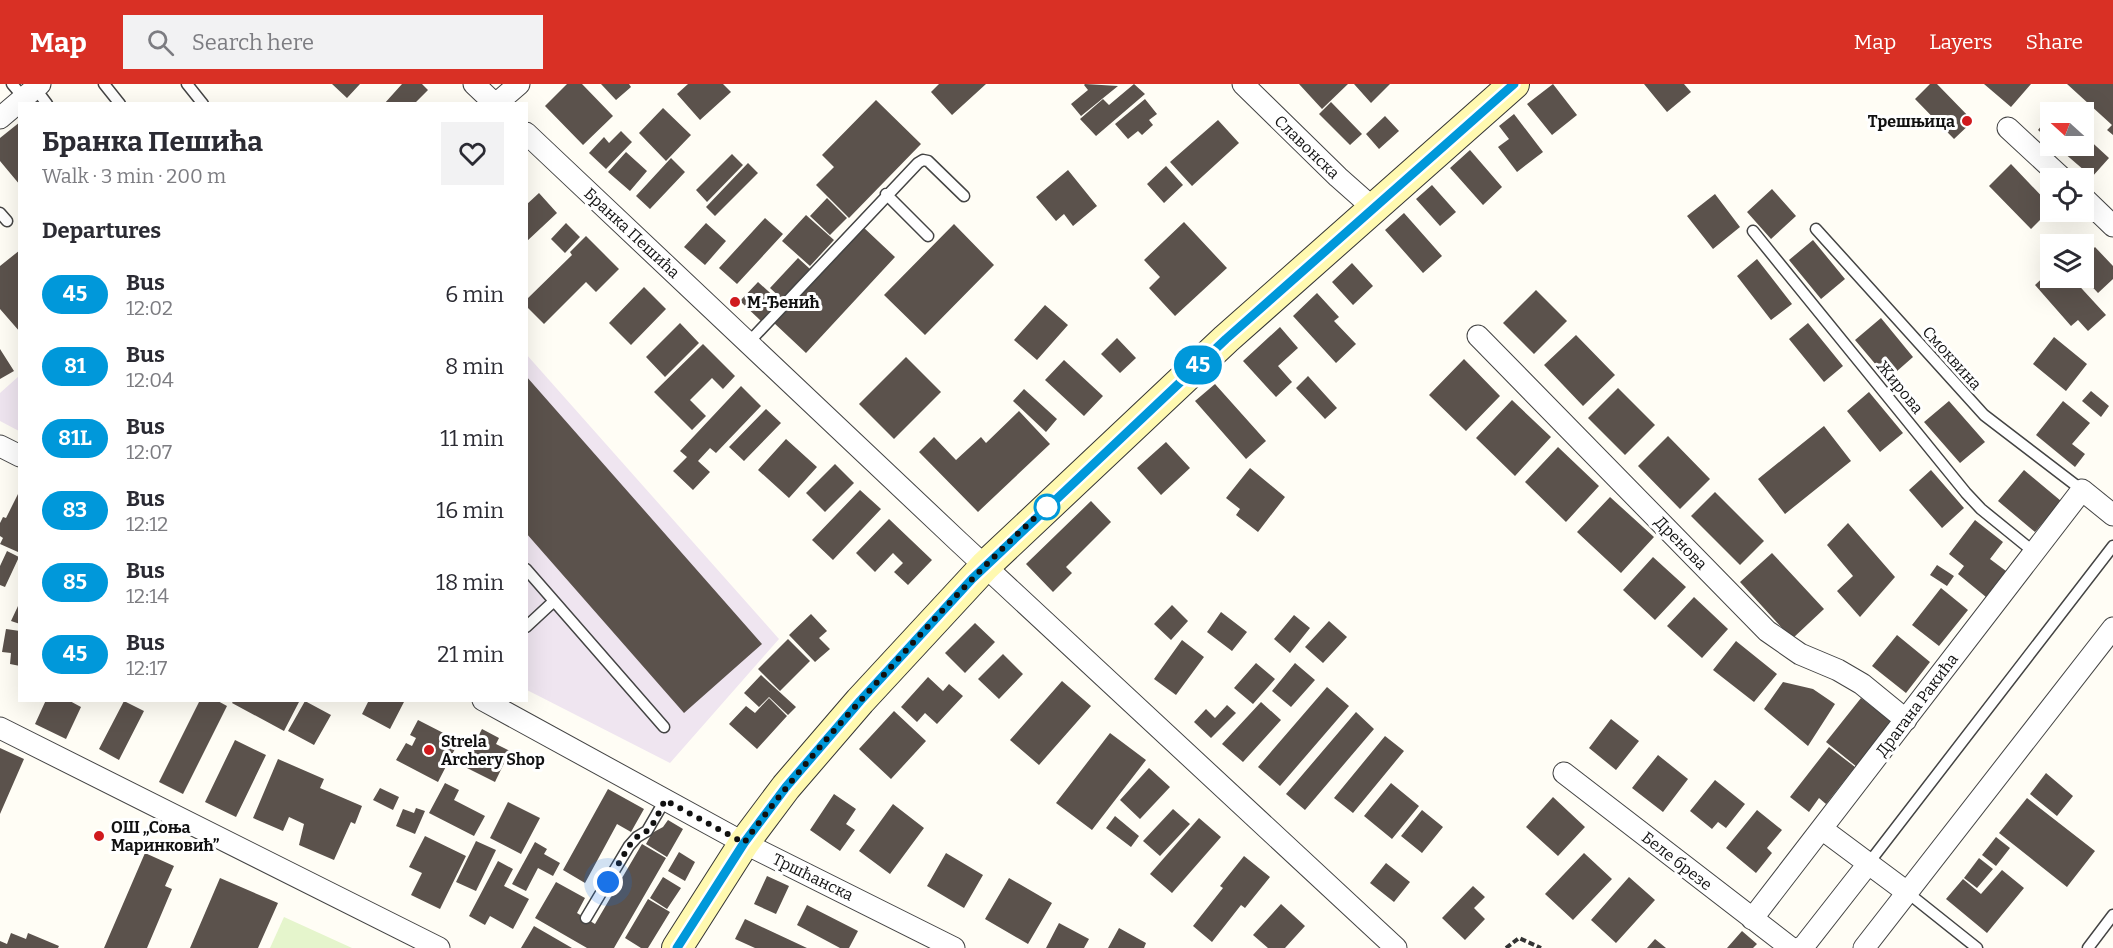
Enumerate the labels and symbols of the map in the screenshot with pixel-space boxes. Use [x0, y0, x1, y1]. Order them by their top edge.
north arrow [2040, 102, 2094, 156]
street label: Славонска [1270, 111, 1344, 183]
place label: Трешњица [1868, 112, 1955, 131]
marker: Трешњица [1960, 114, 1974, 128]
street label: Бранка Пешића [580, 184, 684, 282]
place label: М-Ђенић [747, 293, 820, 312]
marker: М-Ђенић [728, 295, 742, 309]
street label: Смоквина [1918, 322, 1986, 394]
line badge: 45 [1171, 346, 1225, 384]
street label: Жирова [1873, 356, 1927, 418]
unlabelled marker [1034, 494, 1060, 520]
street label: Дренова [1651, 512, 1711, 574]
street label: Драгана Ракића [1872, 650, 1962, 760]
place label: Strela Archery Shop [441, 732, 545, 769]
marker: Strela Archery Shop [422, 743, 436, 757]
place label: ОШ „Соња Маринковић” [111, 818, 220, 855]
street label: Беле брезе [1638, 828, 1716, 894]
marker: ОШ „Соња Маринковић” [92, 829, 106, 843]
street label: Тршћанска [769, 849, 857, 905]
your location [593, 867, 623, 897]

